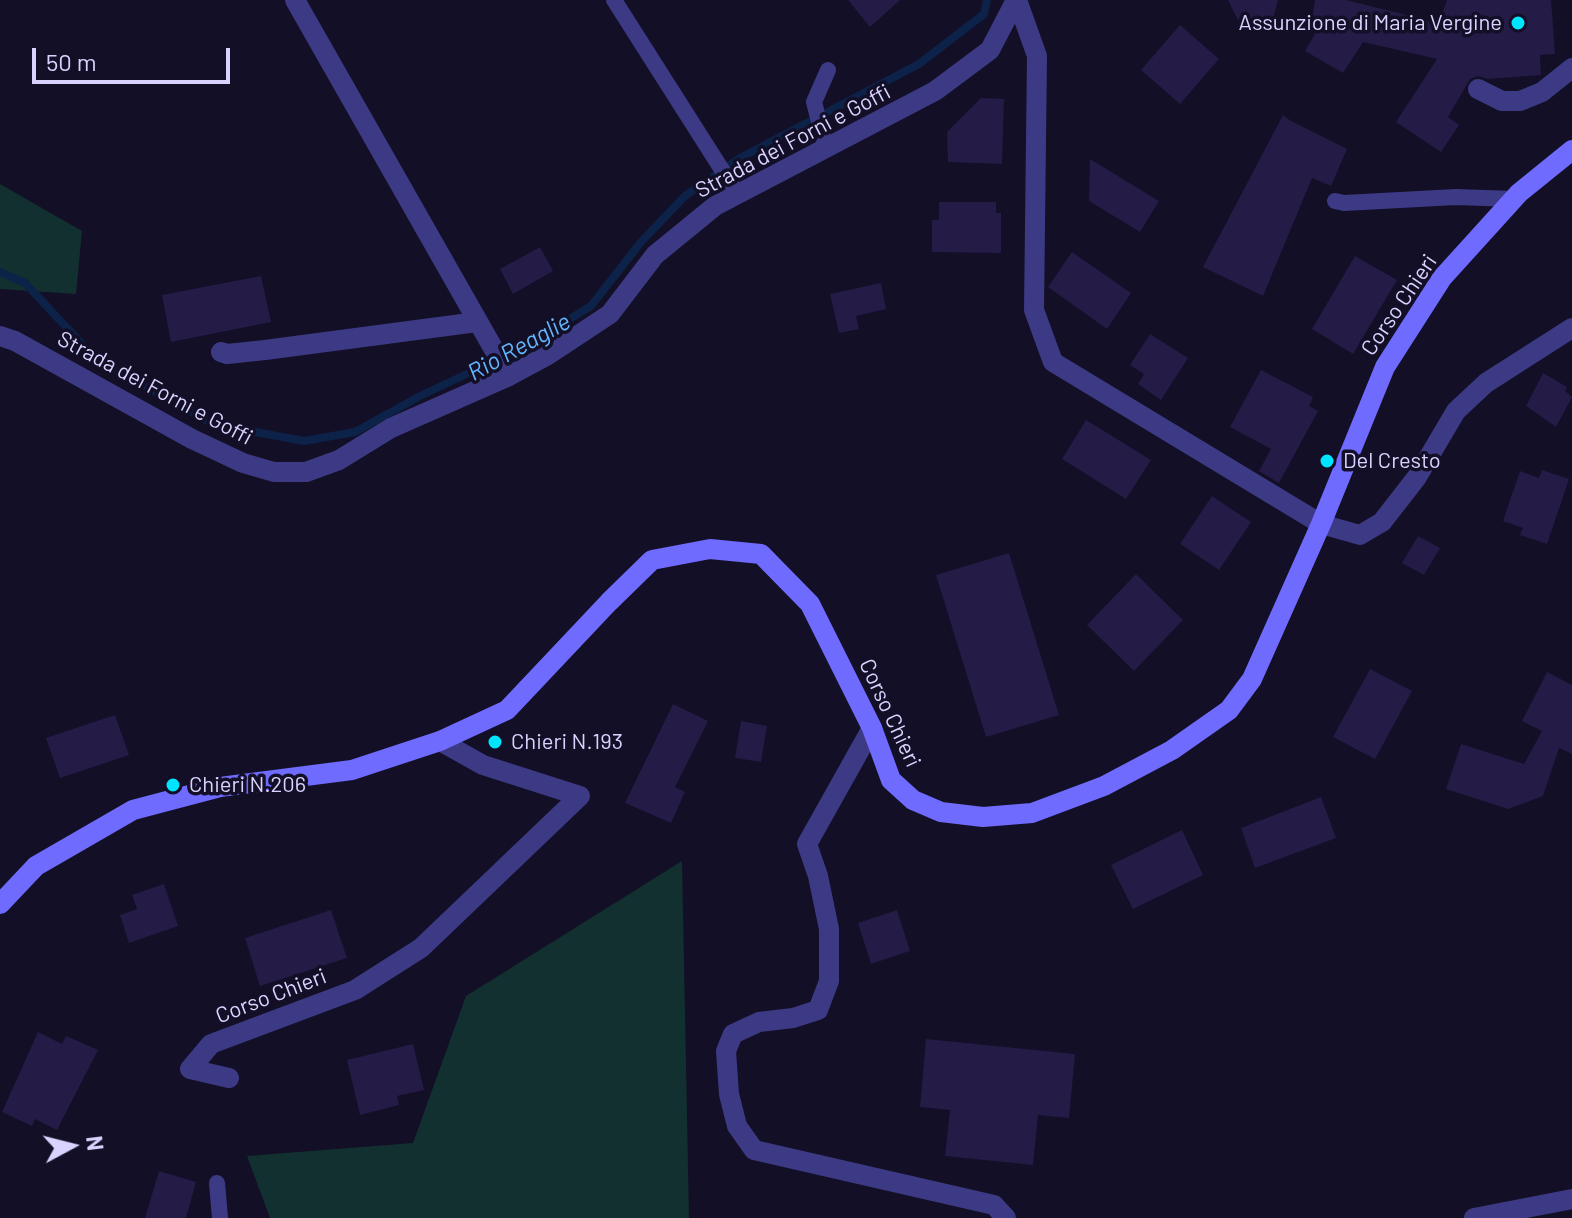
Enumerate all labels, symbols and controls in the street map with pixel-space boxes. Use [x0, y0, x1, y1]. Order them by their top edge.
place label: Assunzione di Maria Vergine [1239, 10, 1502, 36]
marker: Assunzione di Maria Vergine [1509, 14, 1527, 32]
scale bar [36, 32, 234, 82]
text: 50 m [46, 47, 97, 76]
street label: Strada dei Forni e Goffi [691, 78, 895, 204]
street label: Corso Chieri [1356, 249, 1442, 361]
water label: Rio Reaglie [463, 307, 575, 387]
street label: Strada dei Forni e Goffi [53, 325, 257, 451]
place label: Del Cresto [1343, 448, 1441, 474]
marker: Del Cresto [1318, 452, 1336, 470]
street label: Corso Chieri [853, 655, 927, 771]
place label: Chieri N.193 [511, 729, 623, 755]
marker: Chieri N.193 [486, 733, 504, 751]
place label: Chieri N.206 [189, 772, 306, 798]
marker: Chieri N.206 [164, 776, 182, 794]
street label: Corso Chieri [212, 963, 330, 1029]
north arrow [32, 1106, 112, 1186]
text: N [82, 1134, 110, 1152]

